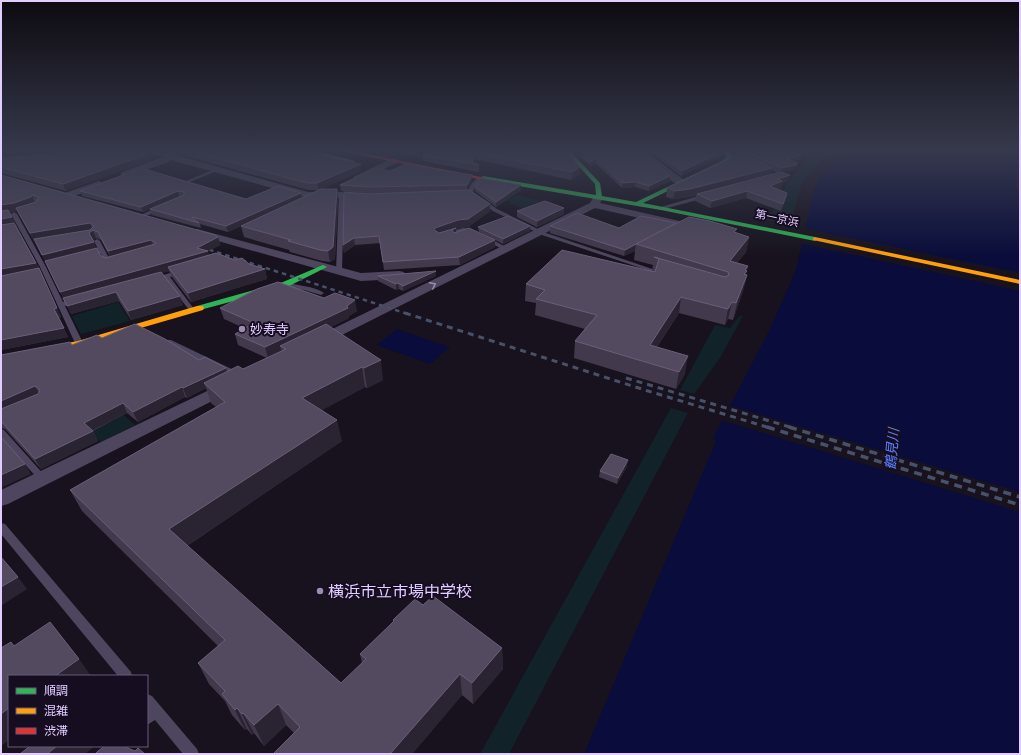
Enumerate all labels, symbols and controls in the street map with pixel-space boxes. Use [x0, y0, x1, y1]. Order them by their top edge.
street label: 第一京浜 [754, 207, 800, 229]
one-way arrow [429, 283, 436, 290]
place label: 妙寿寺 [250, 321, 289, 338]
marker: 妙寿寺 [237, 324, 247, 334]
water label: 鶴見川 [881, 425, 903, 471]
place label: 横浜市立市場中学校 [328, 580, 472, 602]
marker: 横浜市立市場中学校 [315, 586, 325, 596]
legend [8, 675, 148, 747]
text: 順調 [44, 683, 68, 699]
text: 混雑 [44, 703, 68, 719]
text: 渋滞 [44, 723, 68, 739]

